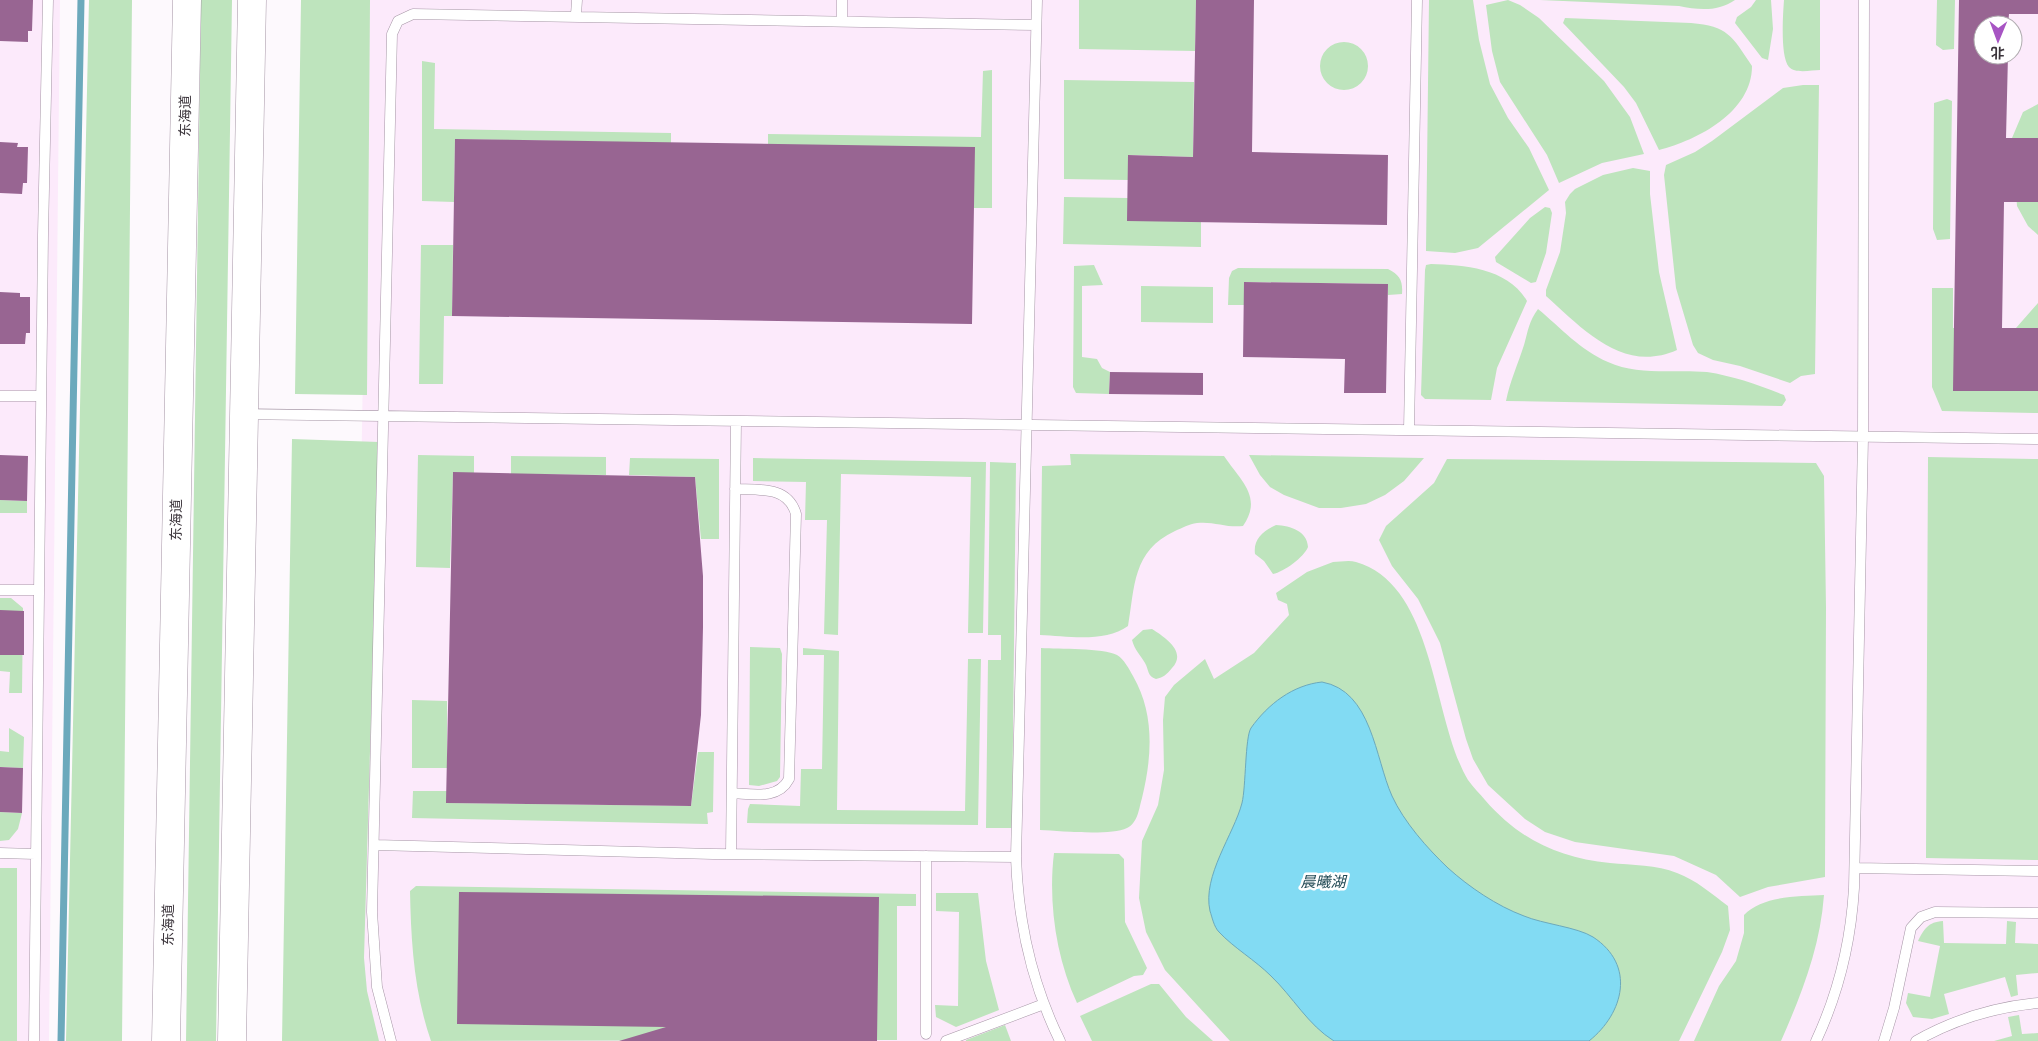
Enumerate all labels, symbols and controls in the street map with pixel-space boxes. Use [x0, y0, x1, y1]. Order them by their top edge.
north arrow [1973, 15, 2023, 65]
text: 北 [1991, 44, 2005, 61]
street label: 东海道 [177, 95, 194, 137]
street label: 东海道 [168, 499, 185, 541]
water label: 晨曦湖 [1300, 873, 1347, 891]
street label: 东海道 [160, 904, 177, 946]

